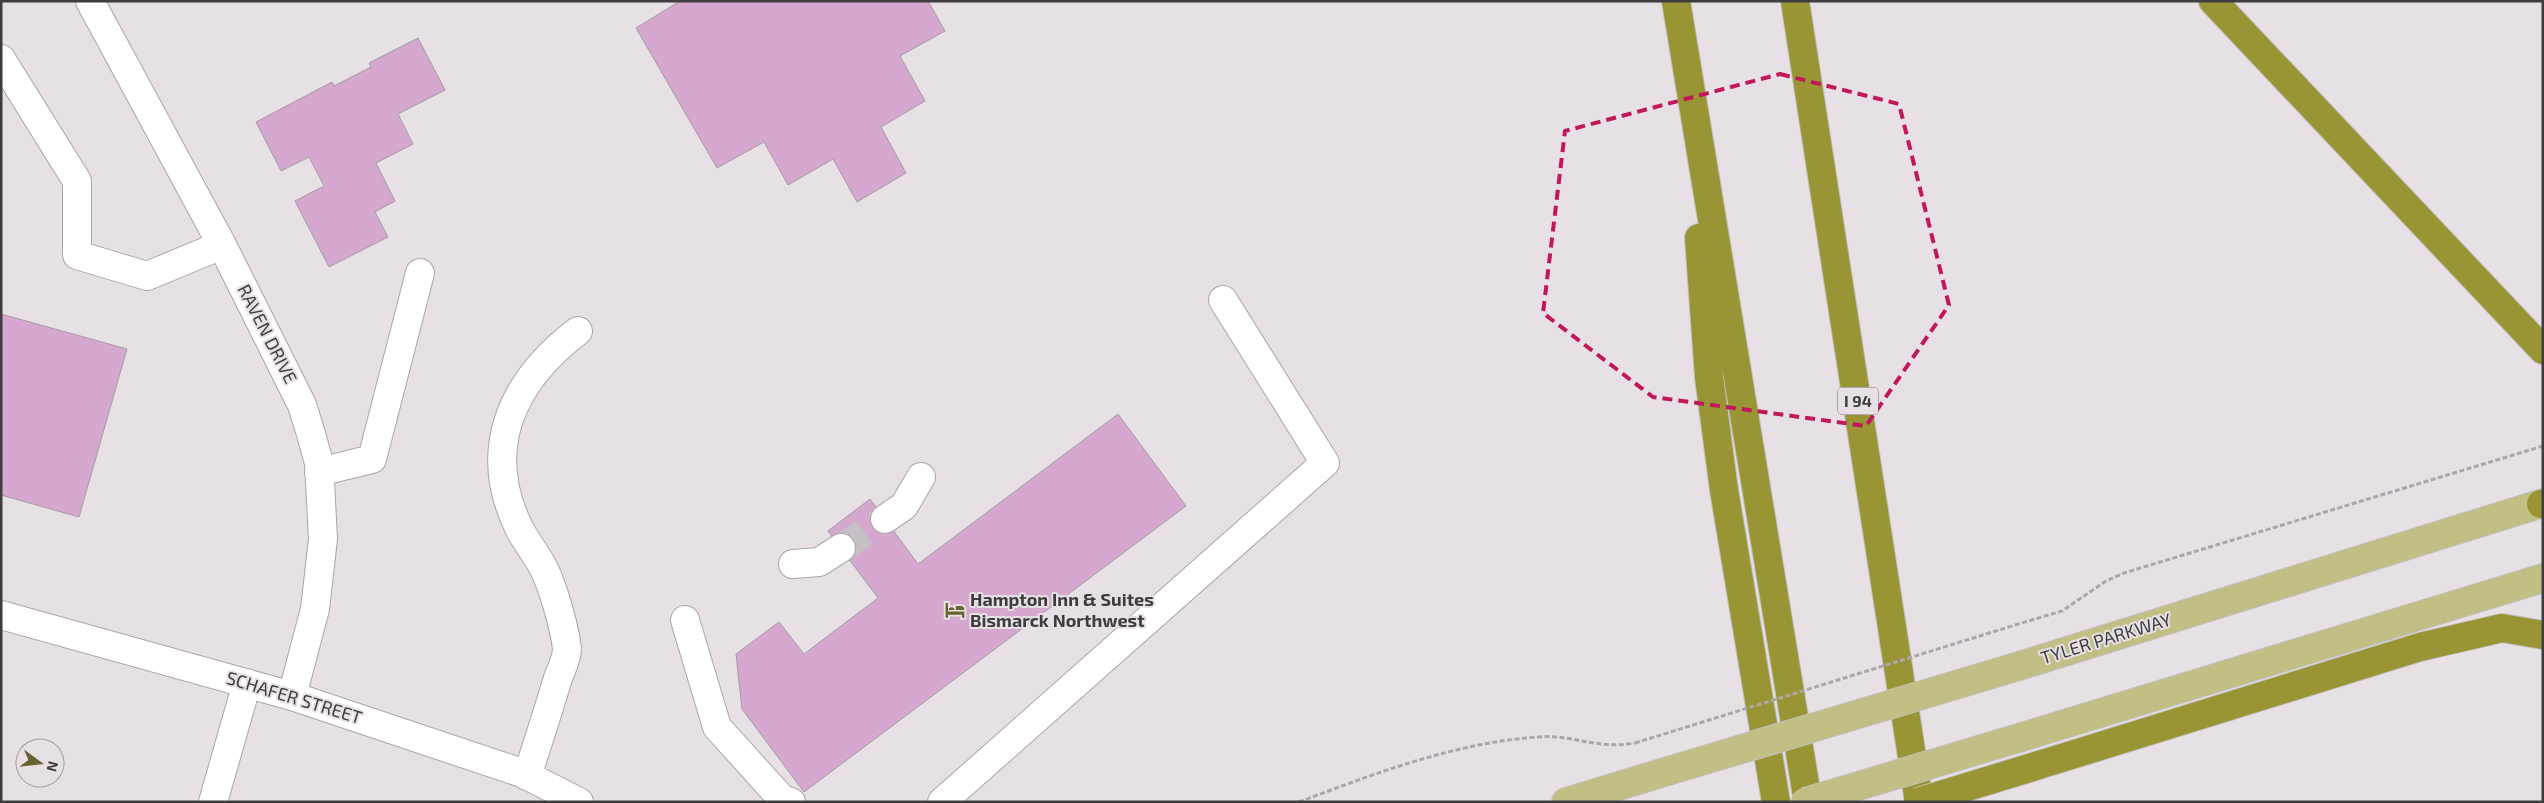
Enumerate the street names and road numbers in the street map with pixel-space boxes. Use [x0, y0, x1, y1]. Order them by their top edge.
street label: RAVEN DRIVE [234, 280, 302, 387]
road number: I 94 [1838, 388, 1878, 414]
street label: TYLER PARKWAY [2038, 608, 2174, 668]
street label: SCHAFER STREET [224, 666, 365, 728]

